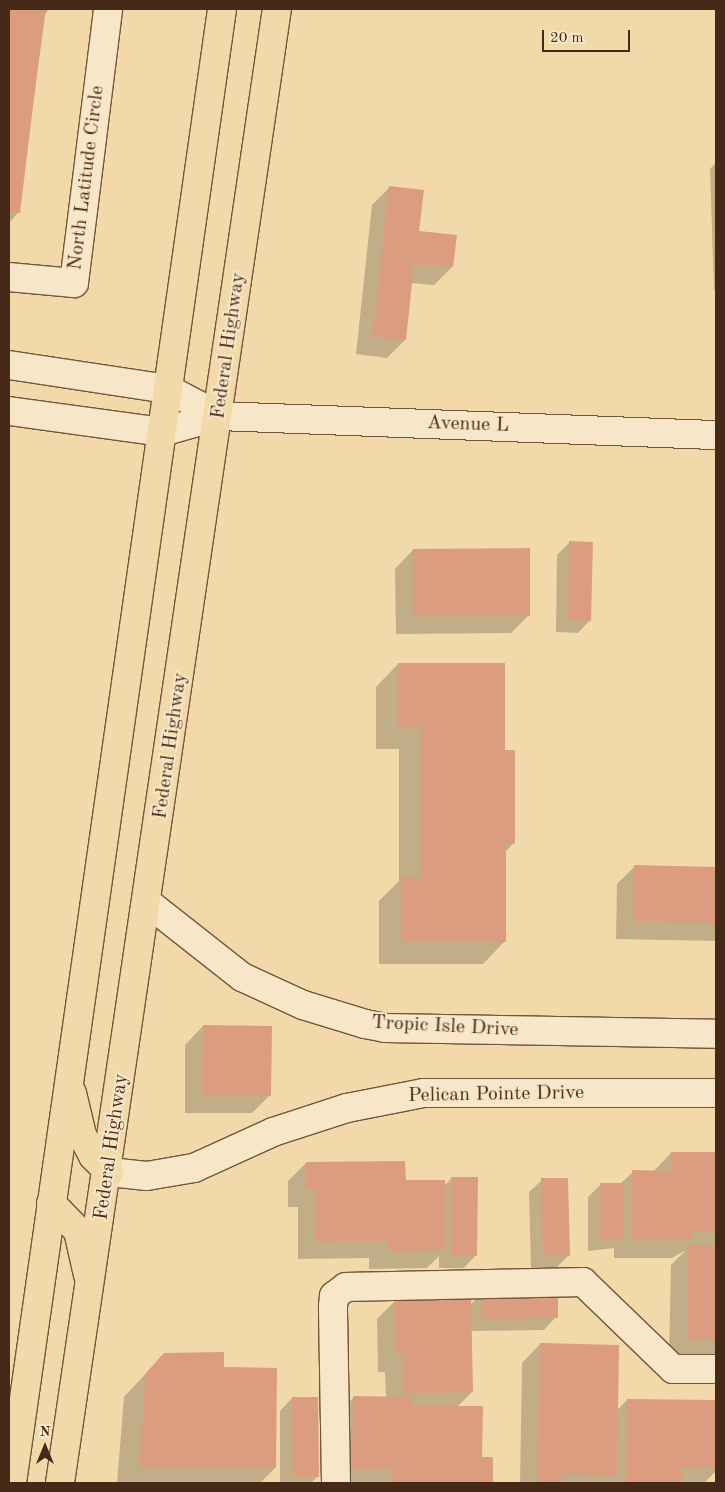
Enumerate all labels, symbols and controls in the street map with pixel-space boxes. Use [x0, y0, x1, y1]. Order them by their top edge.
scale bar [545, 20, 632, 52]
text: 20 m [550, 31, 584, 46]
street label: North Latitude Circle [64, 84, 110, 272]
street label: Federal Highway [207, 271, 251, 421]
street label: Avenue L [426, 412, 510, 438]
street label: Federal Highway [149, 671, 193, 821]
street label: Tropic Isle Drive [371, 1011, 519, 1043]
street label: Federal Highway [90, 1072, 134, 1222]
street label: Pelican Pointe Drive [408, 1081, 584, 1109]
north arrow [20, 1422, 70, 1472]
text: N [40, 1425, 50, 1439]

